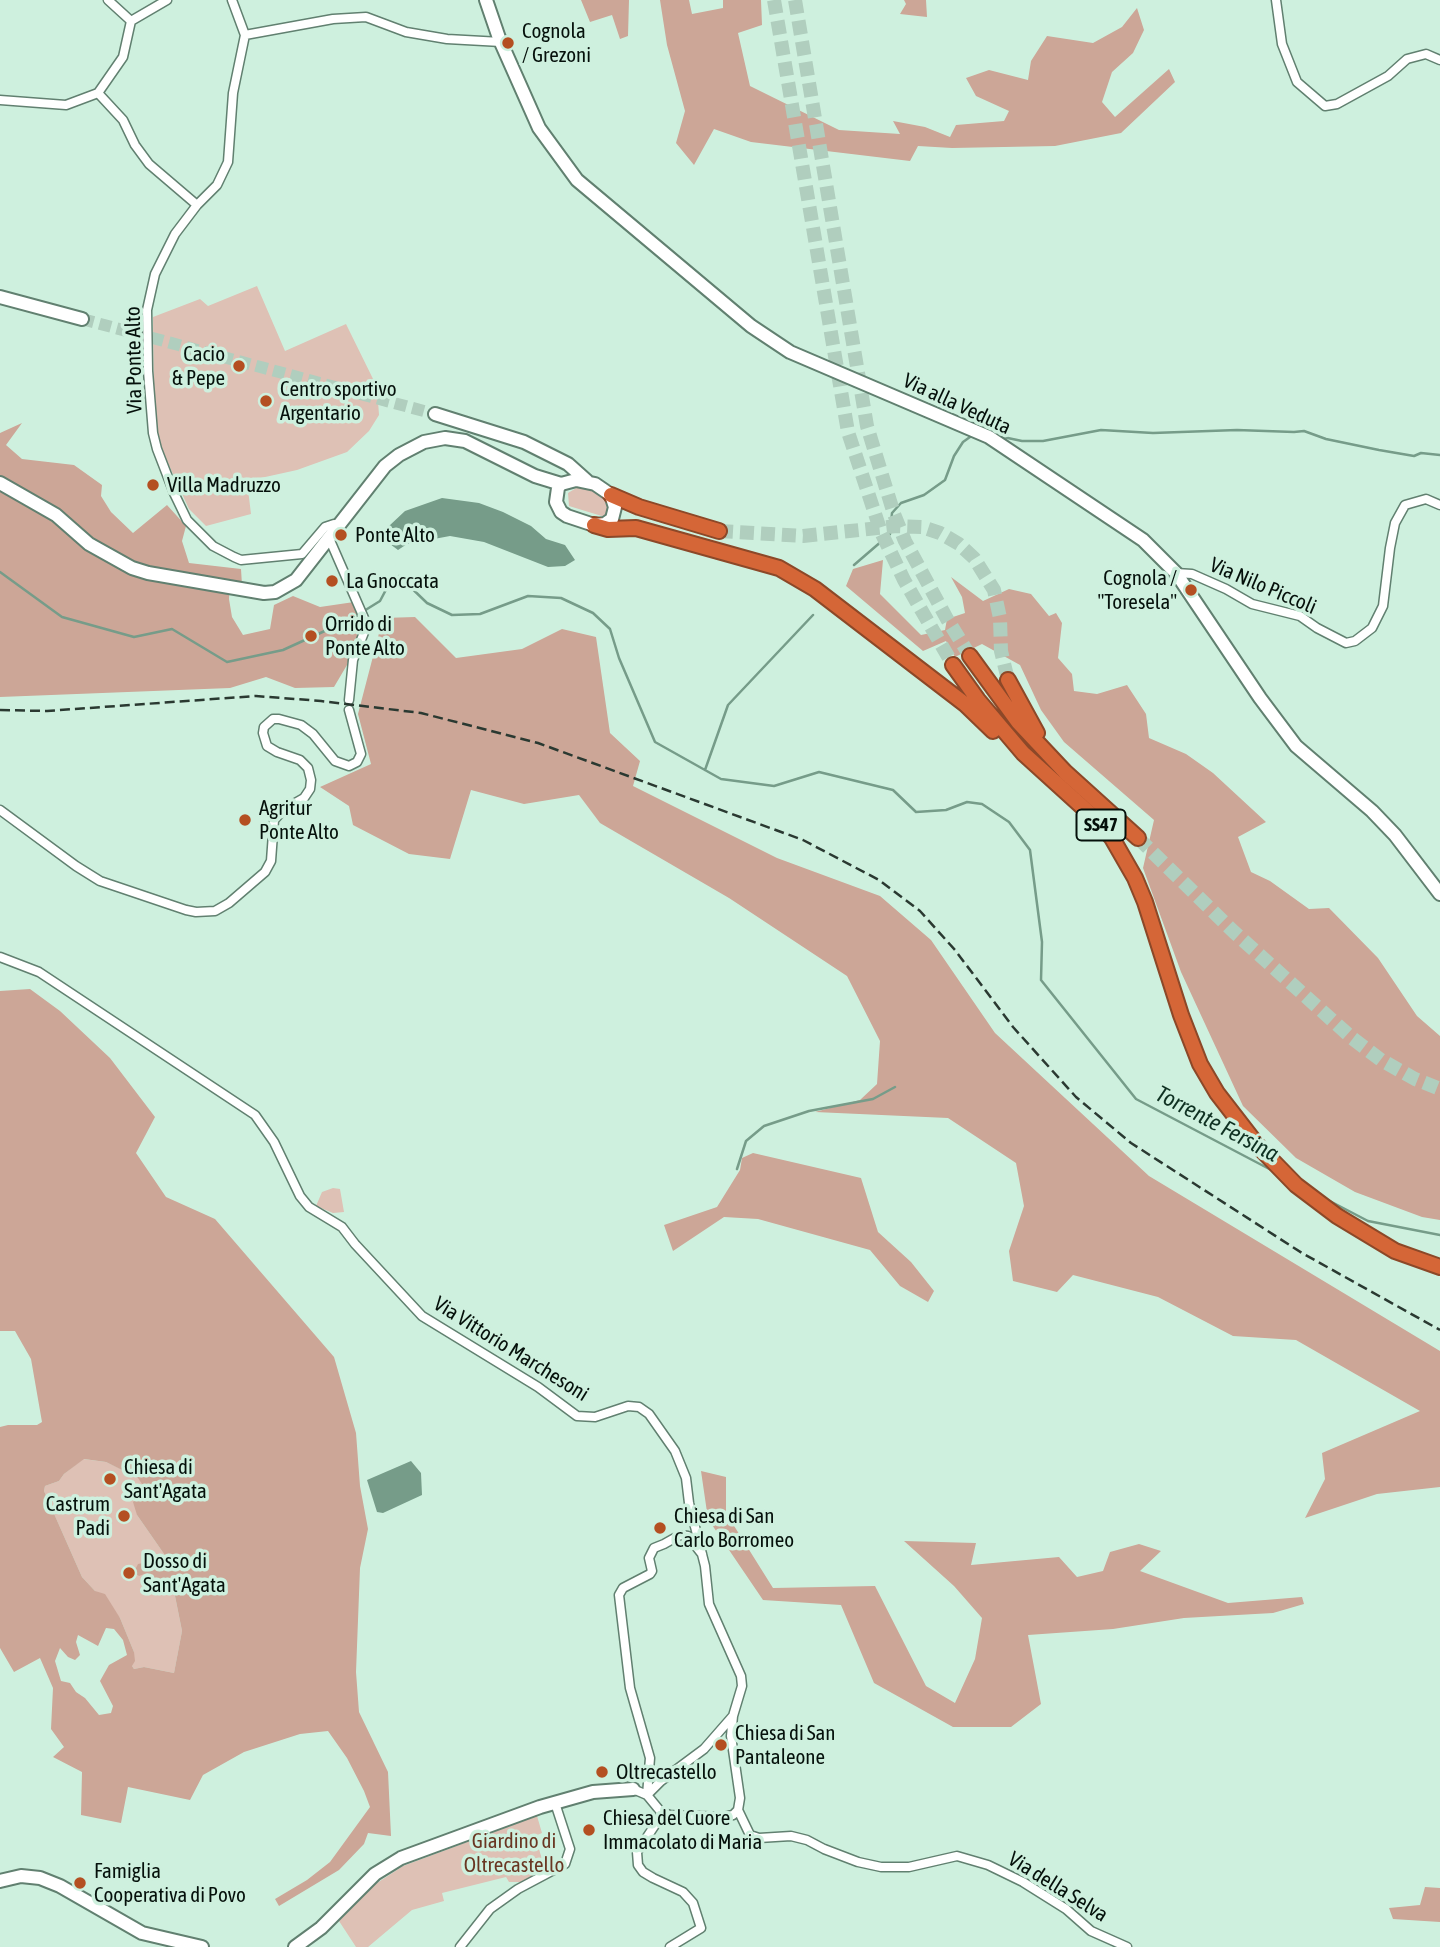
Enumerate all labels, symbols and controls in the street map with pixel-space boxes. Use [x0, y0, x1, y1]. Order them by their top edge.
place label: Cognola / Grezoni [522, 18, 591, 68]
marker: Cognola / Grezoni [500, 35, 516, 51]
street label: Via Ponte Alto [120, 306, 148, 414]
place label: Cacio & Pepe [172, 341, 225, 391]
marker: Cacio & Pepe [231, 358, 247, 374]
street label: Via alla Veduta [899, 368, 1015, 440]
place label: Centro sportivo Argentario [280, 376, 397, 426]
marker: Centro sportivo Argentario [258, 393, 274, 409]
place label: Villa Madruzzo [167, 472, 281, 498]
marker: Villa Madruzzo [145, 477, 161, 493]
place label: Ponte Alto [355, 522, 435, 548]
marker: Ponte Alto [333, 527, 349, 543]
street label: Via Nilo Piccoli [1206, 552, 1320, 620]
place label: Cognola / "Toresela" [1097, 565, 1177, 615]
place label: La Gnoccata [346, 568, 439, 594]
marker: La Gnoccata [324, 573, 340, 589]
marker: Cognola / "Toresela" [1183, 582, 1199, 598]
place label: Orrido di Ponte Alto [325, 611, 405, 661]
marker: Orrido di Ponte Alto [303, 628, 319, 644]
place label: Agritur Ponte Alto [259, 795, 339, 845]
road number: SS47 [1076, 810, 1126, 840]
marker: Agritur Ponte Alto [237, 812, 253, 828]
water label: Torrente Fersina [1151, 1080, 1283, 1168]
street label: Via Vittorio Marchesoni [429, 1291, 593, 1407]
place label: Chiesa di Sant'Agata [124, 1454, 207, 1504]
marker: Chiesa di Sant'Agata [102, 1471, 118, 1487]
place label: Castrum Padi [46, 1491, 110, 1541]
place label: Chiesa di San Carlo Borromeo [674, 1503, 794, 1553]
marker: Castrum Padi [116, 1508, 132, 1524]
marker: Chiesa di San Carlo Borromeo [652, 1520, 668, 1536]
place label: Dosso di Sant'Agata [143, 1548, 226, 1598]
marker: Dosso di Sant'Agata [121, 1565, 137, 1581]
place label: Chiesa di San Pantaleone [735, 1720, 835, 1770]
marker: Chiesa di San Pantaleone [713, 1737, 729, 1753]
place label: Oltrecastello [616, 1759, 717, 1785]
marker: Oltrecastello [594, 1764, 610, 1780]
place label: Chiesa del Cuore Immacolato di Maria [603, 1805, 762, 1855]
marker: Chiesa del Cuore Immacolato di Maria [581, 1822, 597, 1838]
park label: Giardino di Oltrecastello [464, 1828, 564, 1878]
street label: Via della Selva [1003, 1846, 1113, 1928]
place label: Famiglia Cooperativa di Povo [94, 1858, 246, 1908]
marker: Famiglia Cooperativa di Povo [72, 1875, 88, 1891]

